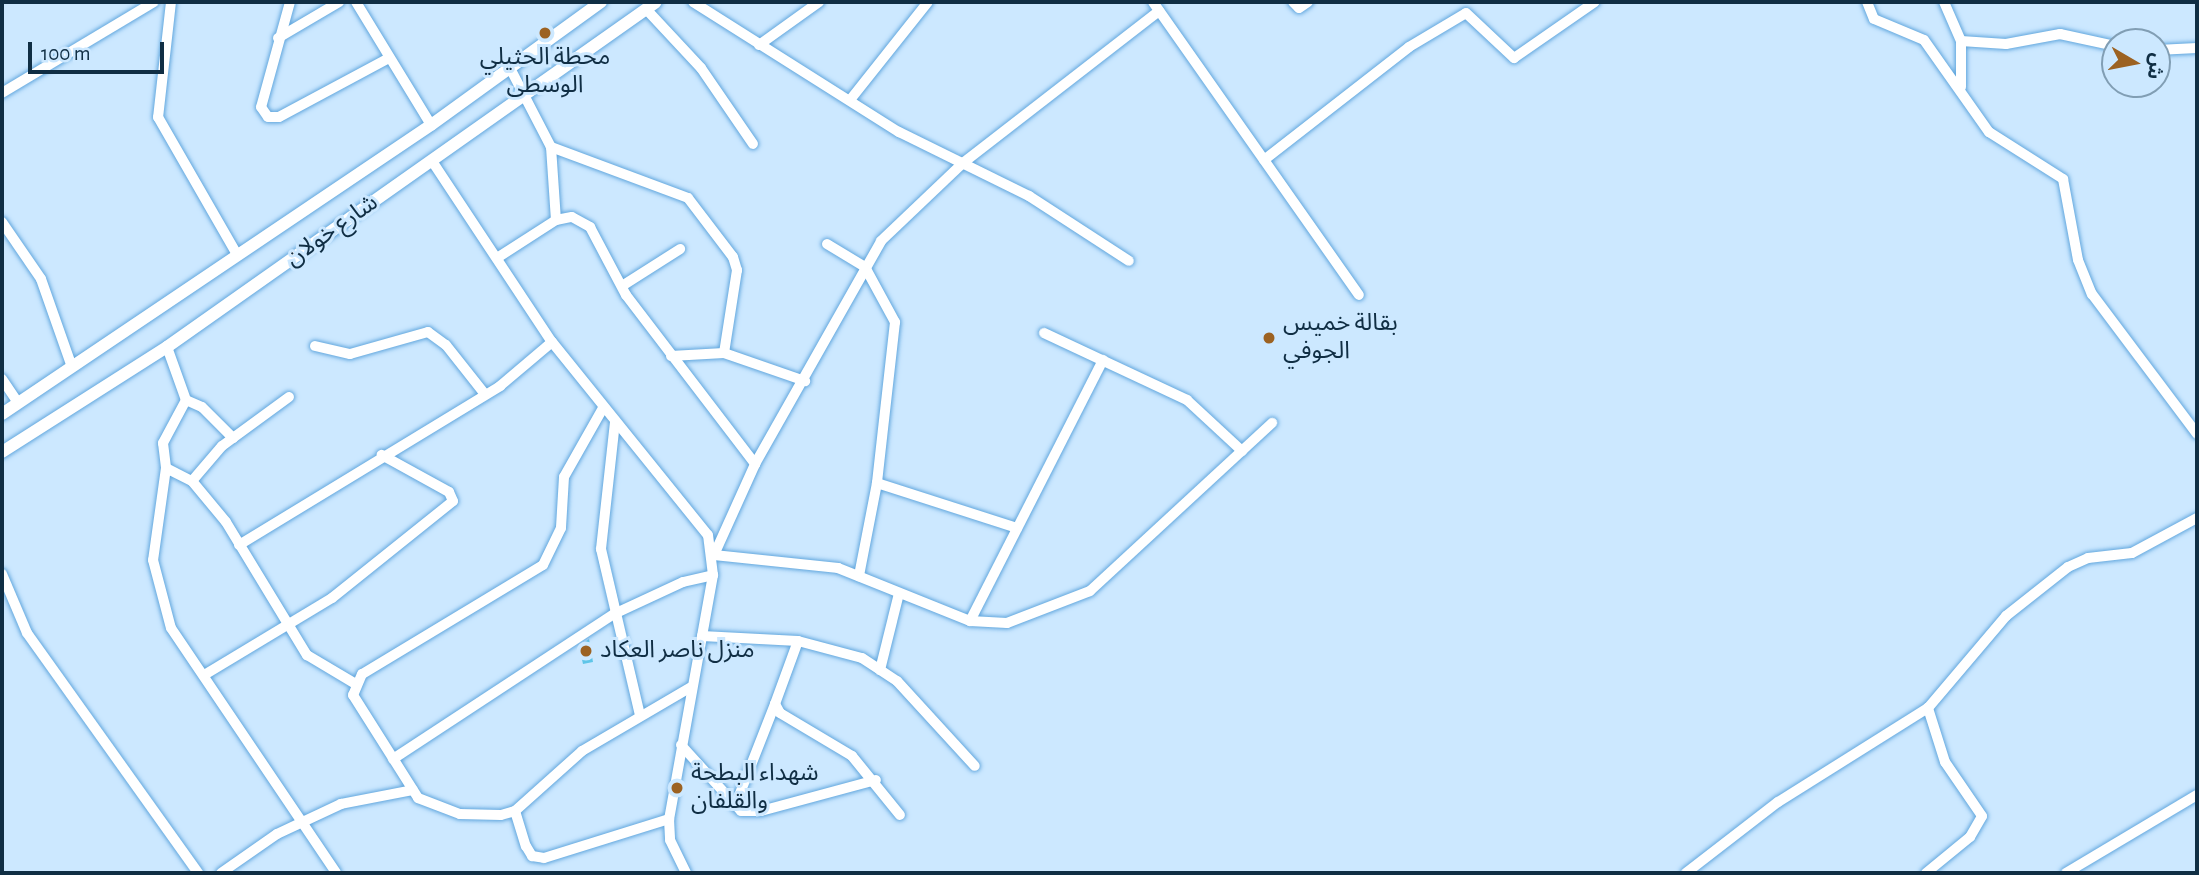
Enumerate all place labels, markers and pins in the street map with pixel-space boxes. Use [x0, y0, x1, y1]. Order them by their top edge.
marker: محطة الحثيلي الوسطى [537, 25, 553, 41]
place label: محطة الحثيلي الوسطى [480, 44, 610, 100]
place label: بقالة خميس الجوفي [1283, 310, 1398, 366]
marker: بقالة خميس الجوفي [1261, 330, 1277, 346]
place label: منزل ناصر العكاد [600, 637, 755, 665]
marker: منزل ناصر العكاد [578, 643, 594, 659]
place label: شهداء البطحة والقلفان [691, 760, 818, 816]
marker: شهداء البطحة والقلفان [669, 780, 685, 796]

